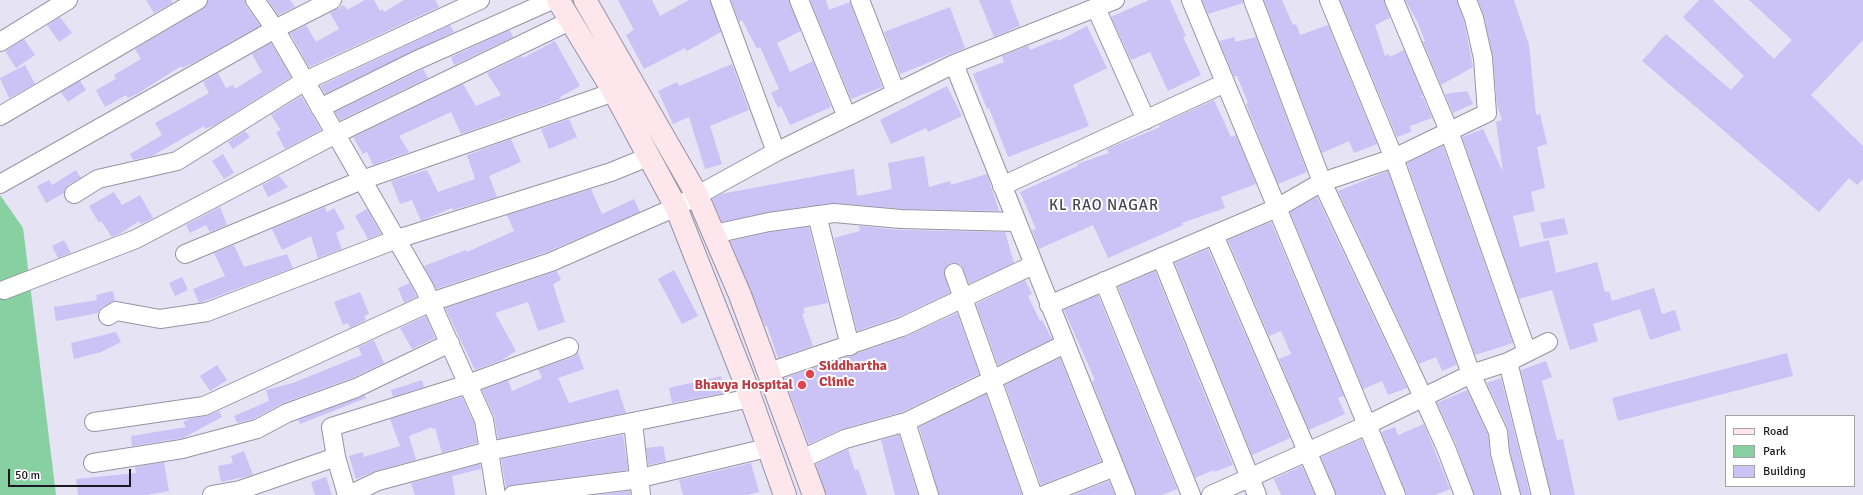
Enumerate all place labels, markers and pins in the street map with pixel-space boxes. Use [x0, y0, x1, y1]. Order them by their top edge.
place label: Siddhartha Clinic [819, 358, 887, 390]
marker: Siddhartha Clinic [804, 368, 816, 380]
place label: Bhavya Hospital [694, 377, 793, 393]
marker: Bhavya Hospital [796, 379, 808, 391]

